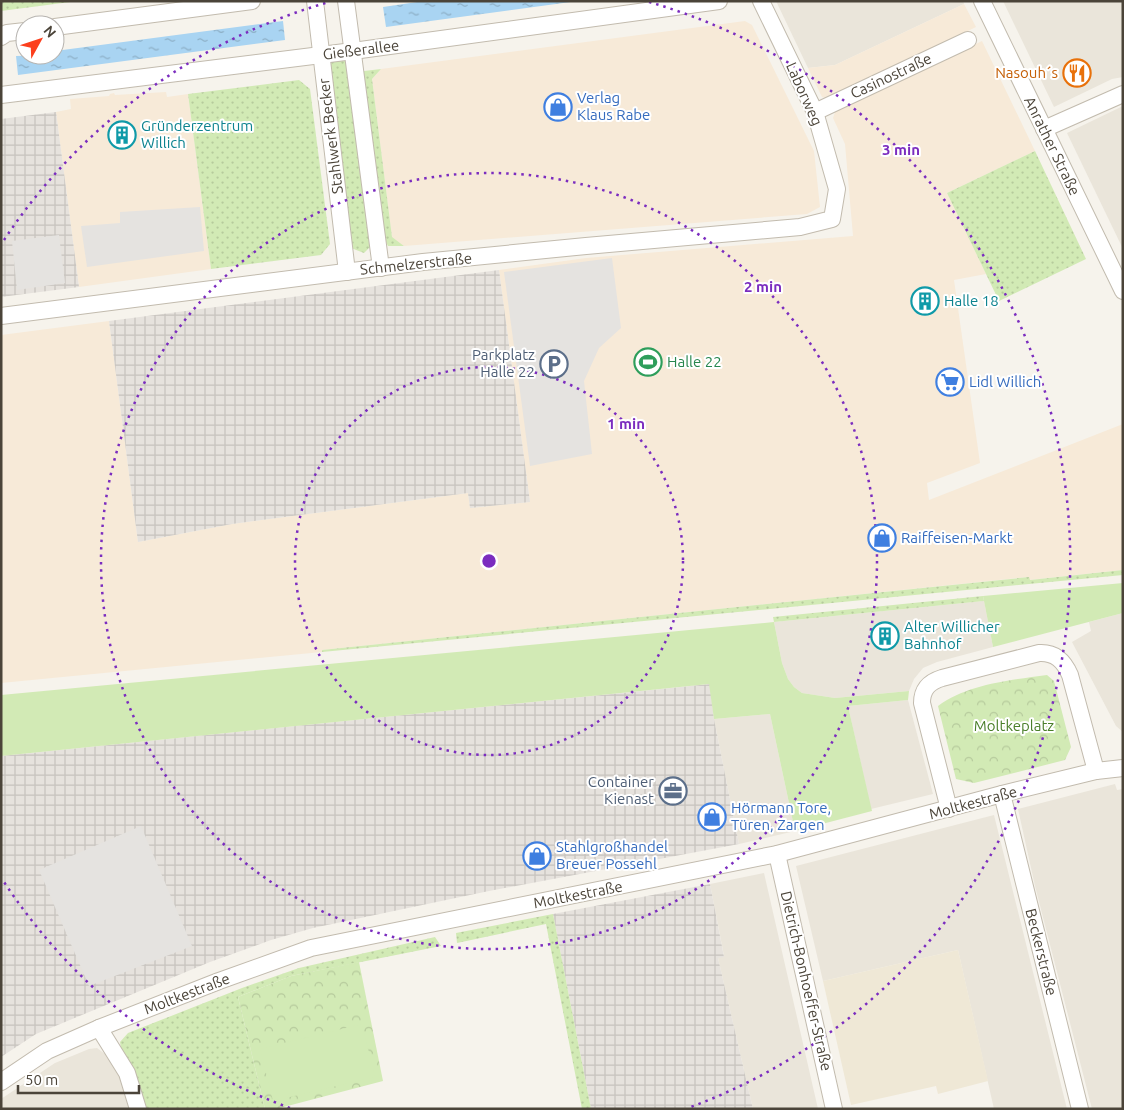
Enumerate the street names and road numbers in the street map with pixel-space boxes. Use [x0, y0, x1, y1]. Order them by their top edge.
street label: Gießerallee [322, 36, 400, 63]
street label: Casinostraße [848, 49, 934, 102]
street label: Laborweg [783, 60, 826, 128]
street label: Stahlwerk Becker [315, 77, 346, 195]
street label: Anrather Straße [1021, 94, 1084, 198]
street label: Schmelzerstraße [359, 249, 473, 278]
street label: Moltkestraße [927, 783, 1019, 822]
street label: Moltkestraße [532, 878, 624, 911]
street label: Dietrich-Bonhoeffer-Straße [778, 889, 835, 1072]
street label: Beckerstraße [1022, 907, 1061, 997]
street label: Moltkestraße [142, 969, 232, 1018]

